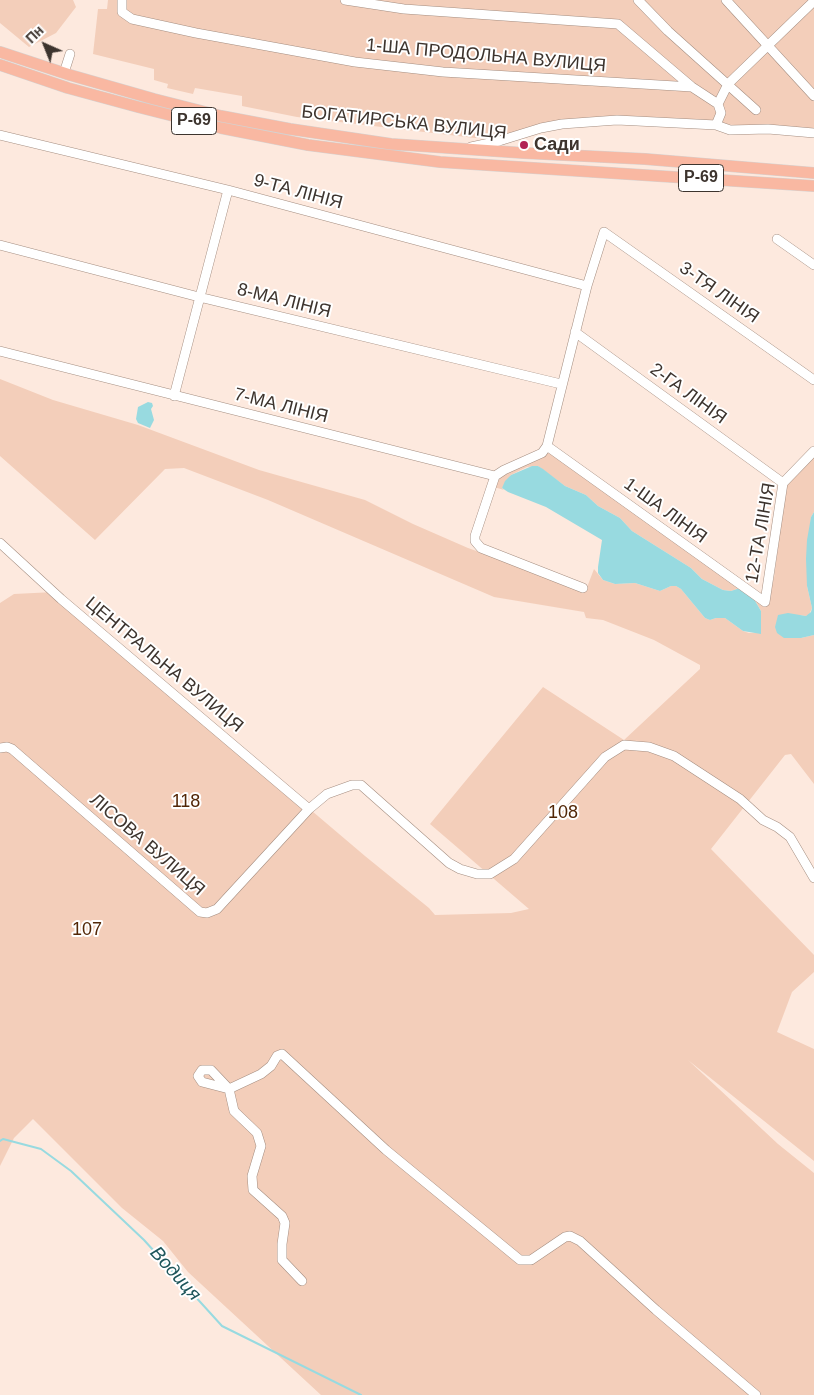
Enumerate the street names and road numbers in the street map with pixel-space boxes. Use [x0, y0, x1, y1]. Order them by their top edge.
street label: 1-ША ПРОДОЛЬНА ВУЛИЦЯ [365, 35, 607, 77]
street label: БОГАТИРСЬКА ВУЛИЦЯ [300, 101, 508, 145]
road number: Р-69 [172, 108, 216, 134]
road number: Р-69 [678, 164, 724, 192]
street label: 9-ТА ЛІНІЯ [251, 170, 345, 214]
street label: 3-ТЯ ЛІНІЯ [675, 258, 763, 328]
street label: 8-МА ЛІНІЯ [235, 279, 333, 323]
street label: 2-ГА ЛІНІЯ [646, 359, 730, 429]
street label: 7-МА ЛІНІЯ [232, 384, 330, 428]
street label: 1-ША ЛІНІЯ [619, 474, 711, 548]
street label: 12-ТА ЛІНІЯ [742, 481, 780, 585]
street label: ЦЕНТРАЛЬНА ВУЛИЦЯ [81, 593, 247, 737]
street label: ЛІСОВА ВУЛИЦЯ [85, 789, 209, 901]

